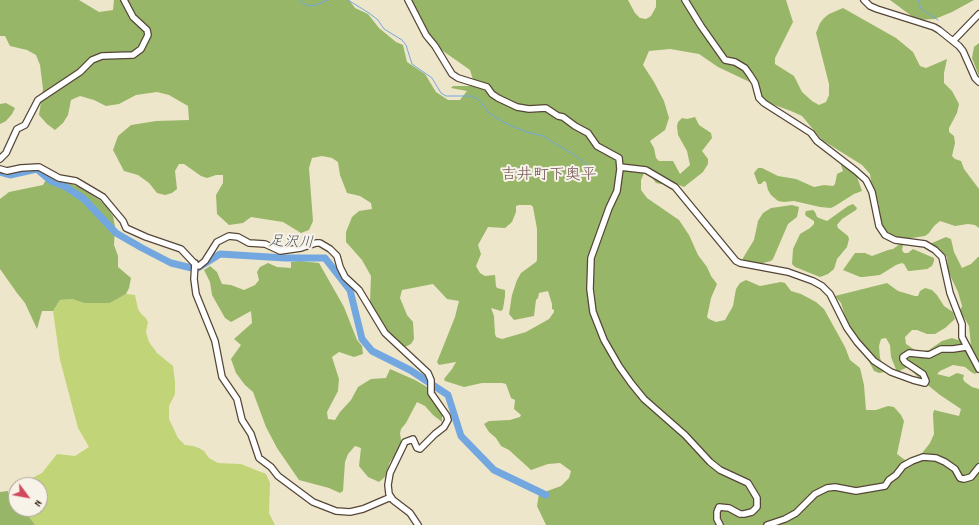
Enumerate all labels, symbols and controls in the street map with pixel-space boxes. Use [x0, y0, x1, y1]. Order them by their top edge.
district label: 吉井町下奥平 [501, 167, 597, 187]
water label: 足沢川 [268, 234, 314, 254]
north arrow [8, 477, 48, 517]
text: N [29, 496, 46, 509]

